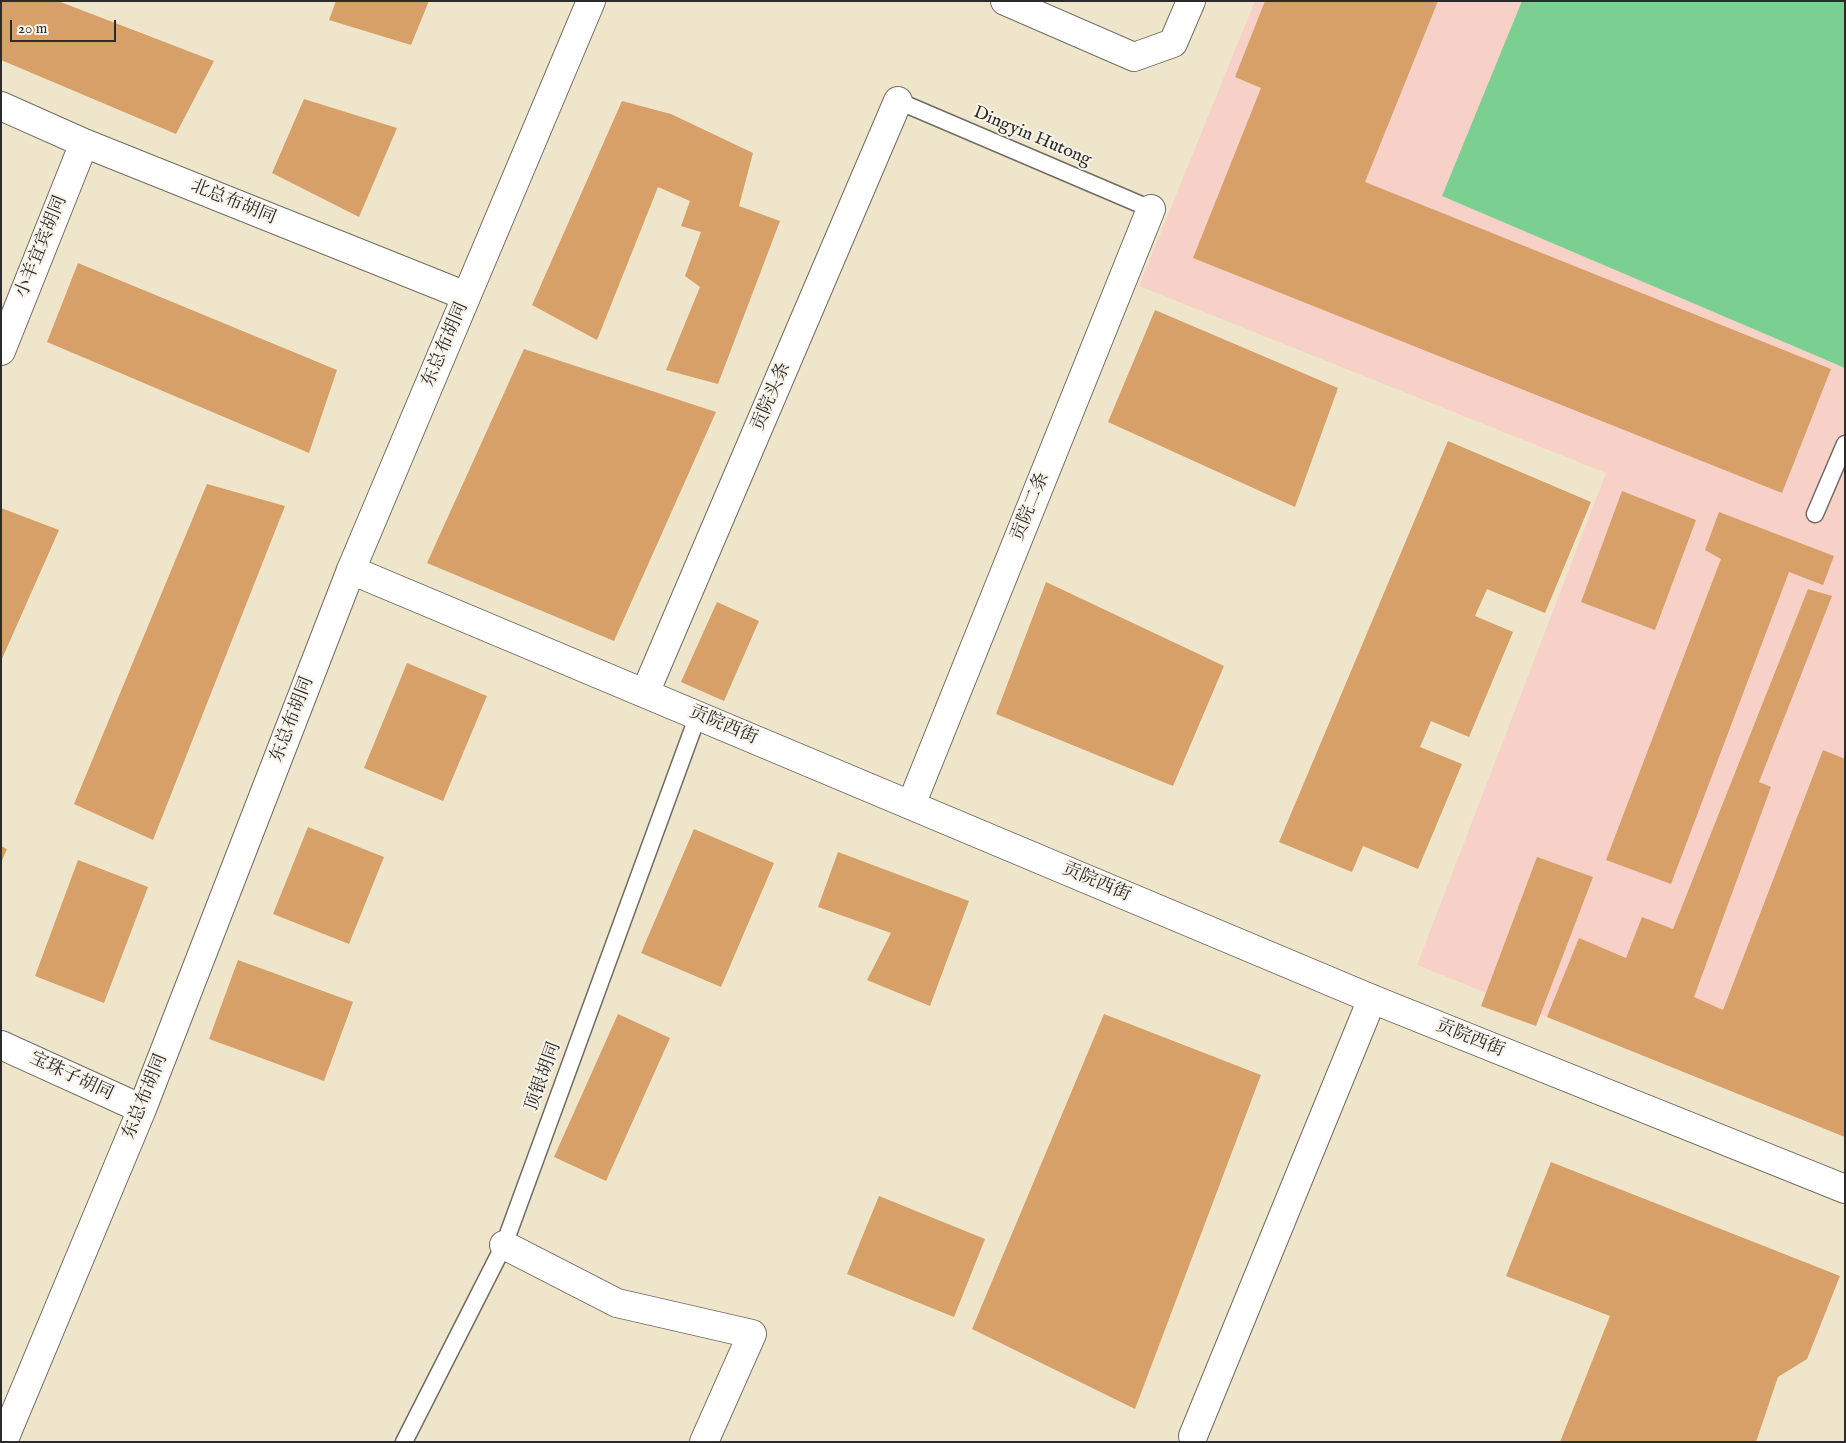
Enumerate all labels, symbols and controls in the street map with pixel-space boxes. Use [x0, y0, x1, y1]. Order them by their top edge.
scale bar [12, 10, 119, 42]
text: 20 m [18, 19, 47, 38]
street label: Dingyin Hutong [970, 102, 1094, 172]
street label: 北总布胡同 [187, 176, 279, 230]
street label: 小羊宜宾胡同 [12, 193, 72, 301]
street label: 东总布胡同 [418, 299, 474, 391]
street label: 贡院头条 [748, 360, 796, 434]
street label: 贡院二条 [1008, 470, 1054, 544]
street label: 东总布胡同 [267, 674, 319, 766]
street label: 贡院西街 [686, 702, 760, 750]
street label: 贡院西街 [1059, 859, 1133, 907]
street label: 贡院西街 [1433, 1016, 1507, 1062]
street label: 顶银胡同 [522, 1039, 566, 1115]
street label: 宝珠子胡同 [26, 1048, 116, 1106]
street label: 东总布胡同 [119, 1051, 173, 1143]

